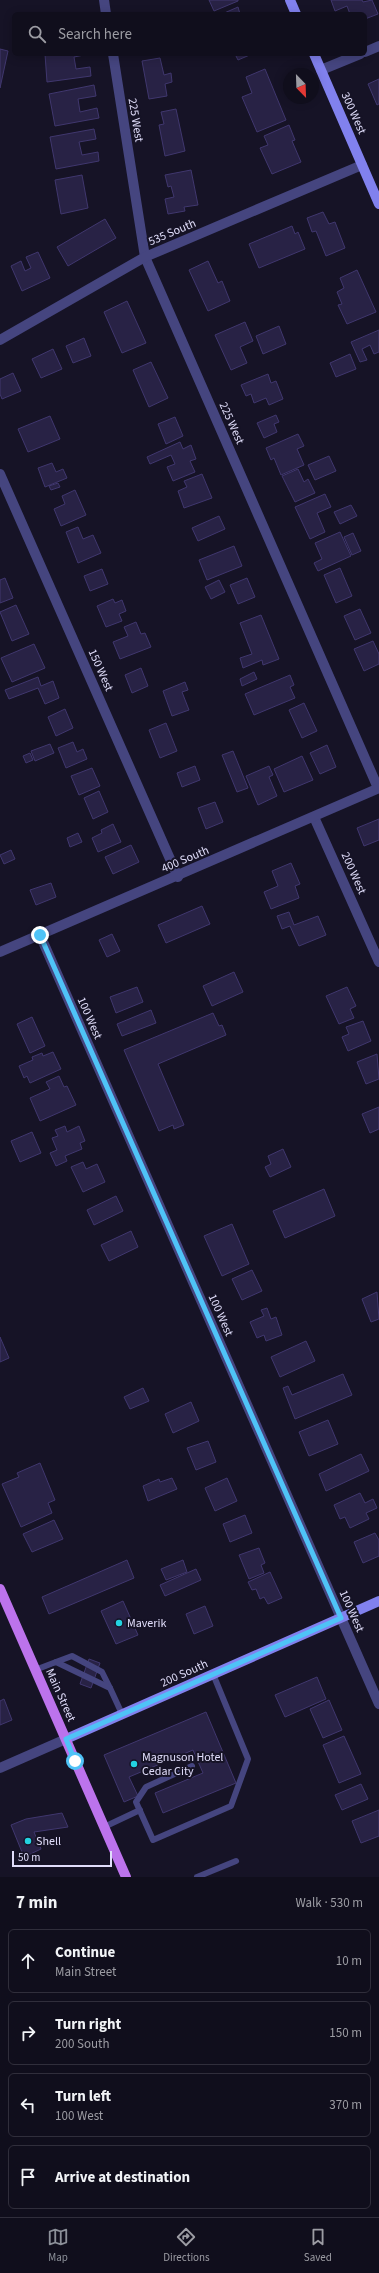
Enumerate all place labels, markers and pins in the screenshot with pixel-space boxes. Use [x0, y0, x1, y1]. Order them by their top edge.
place label: Maverik [127, 1615, 166, 1632]
marker: Maverik [114, 1618, 124, 1628]
place label: Magnuson Hotel Cedar City [142, 1749, 223, 1780]
marker: Magnuson Hotel Cedar City [129, 1759, 139, 1769]
place label: Shell [36, 1833, 61, 1850]
marker: Shell [23, 1836, 33, 1846]

